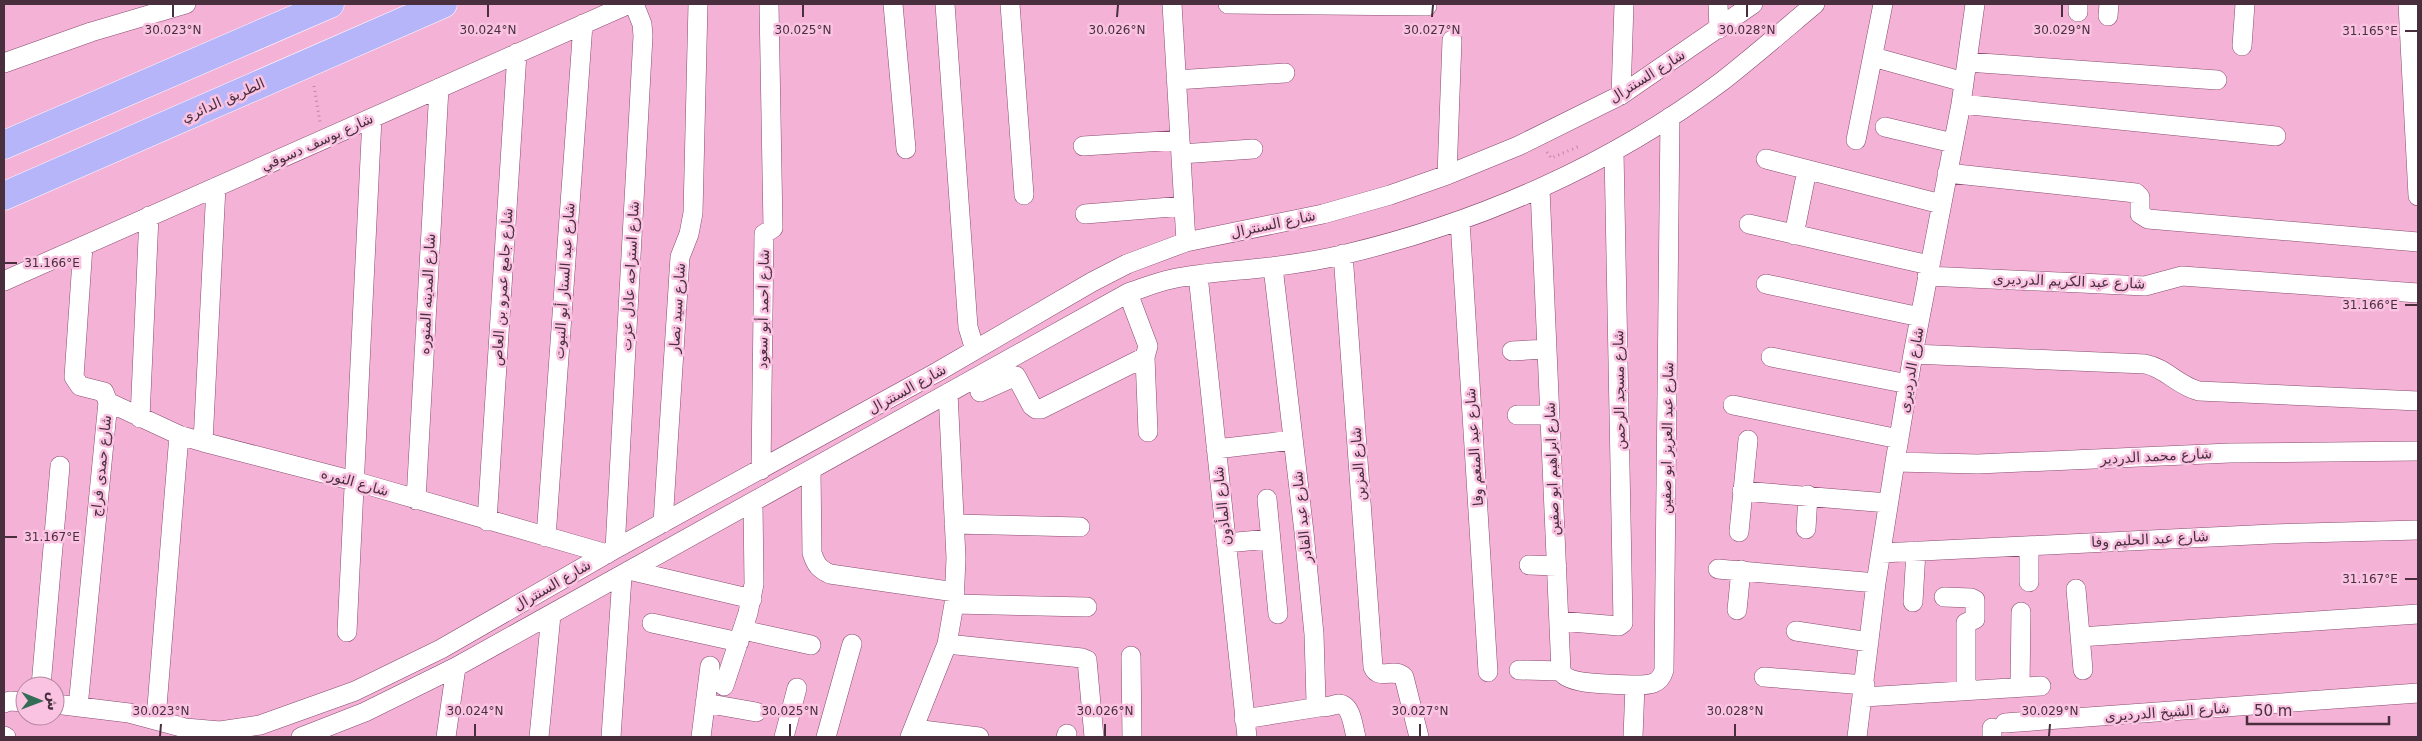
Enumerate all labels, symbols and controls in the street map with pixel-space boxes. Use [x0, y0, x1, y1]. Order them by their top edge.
text: 30.023°N [145, 23, 201, 37]
text: 30.024°N [460, 23, 516, 37]
text: 30.025°N [775, 23, 831, 37]
text: 30.026°N [1089, 23, 1145, 37]
text: 30.027°N [1404, 23, 1460, 37]
text: 30.028°N [1719, 23, 1775, 37]
text: 30.029°N [2034, 23, 2090, 37]
text: 31.165°E [2342, 24, 2398, 38]
street label: شارع السنترال [1606, 46, 1688, 107]
street label: الطريق الدائري [179, 75, 267, 126]
street label: شارع يوسف دسوقي [259, 110, 376, 175]
street label: شارع استراحه عادل عزت [618, 200, 643, 352]
street label: شارع عبد الستار أبو النبوت [550, 202, 578, 360]
street label: شارع جامع عمرو بن العاص [488, 207, 517, 367]
street label: شارع السنترال [1229, 207, 1317, 242]
street label: شارع المدينه المنوره [416, 233, 439, 355]
street label: شارع احمد أبو سعود [753, 249, 773, 369]
text: 31.166°E [24, 256, 80, 270]
street label: شارع سيد نصار [666, 262, 689, 355]
street label: شارع عبد الكريم الدرديرى [1993, 270, 2145, 293]
text: 31.166°E [2342, 298, 2398, 312]
street label: شارع الدرديرى [1896, 326, 1927, 414]
street label: شارع مسجد الرحمن [1610, 330, 1629, 450]
street label: شارع السنترال [865, 361, 949, 418]
street label: شارع عبد العزيز ابو صفين [1658, 362, 1677, 514]
street label: شارع عبد المنعم وفا [1462, 387, 1487, 507]
street label: شارع ابراهيم ابو صفين [1542, 402, 1563, 536]
street label: شارع حمدى فراج [88, 414, 115, 518]
street label: شارع المزين [1347, 426, 1370, 502]
street label: شارع محمد الدردير [2099, 445, 2212, 468]
street label: شارع الثوره [319, 465, 391, 500]
street label: شارع المأذون [1208, 466, 1235, 547]
street label: شارع عبد القادر [1289, 470, 1316, 565]
street label: شارع عبد الحليم وفا [2091, 528, 2209, 551]
text: 31.167°E [24, 530, 80, 544]
street label: شارع السنترال [511, 556, 594, 614]
text: 31.167°E [2342, 572, 2398, 586]
north arrow [15, 676, 65, 726]
text: ش [45, 691, 61, 711]
scale bar [2247, 694, 2390, 726]
street label: شارع الشيخ الدرديرى [2104, 700, 2230, 725]
text: 50 m [2254, 702, 2292, 720]
text: 30.023°N [133, 704, 189, 718]
text: 30.024°N [447, 704, 503, 718]
text: 30.025°N [762, 704, 818, 718]
text: 30.026°N [1077, 704, 1133, 718]
text: 30.027°N [1392, 704, 1448, 718]
text: 30.028°N [1707, 704, 1763, 718]
text: 30.029°N [2022, 704, 2078, 718]

